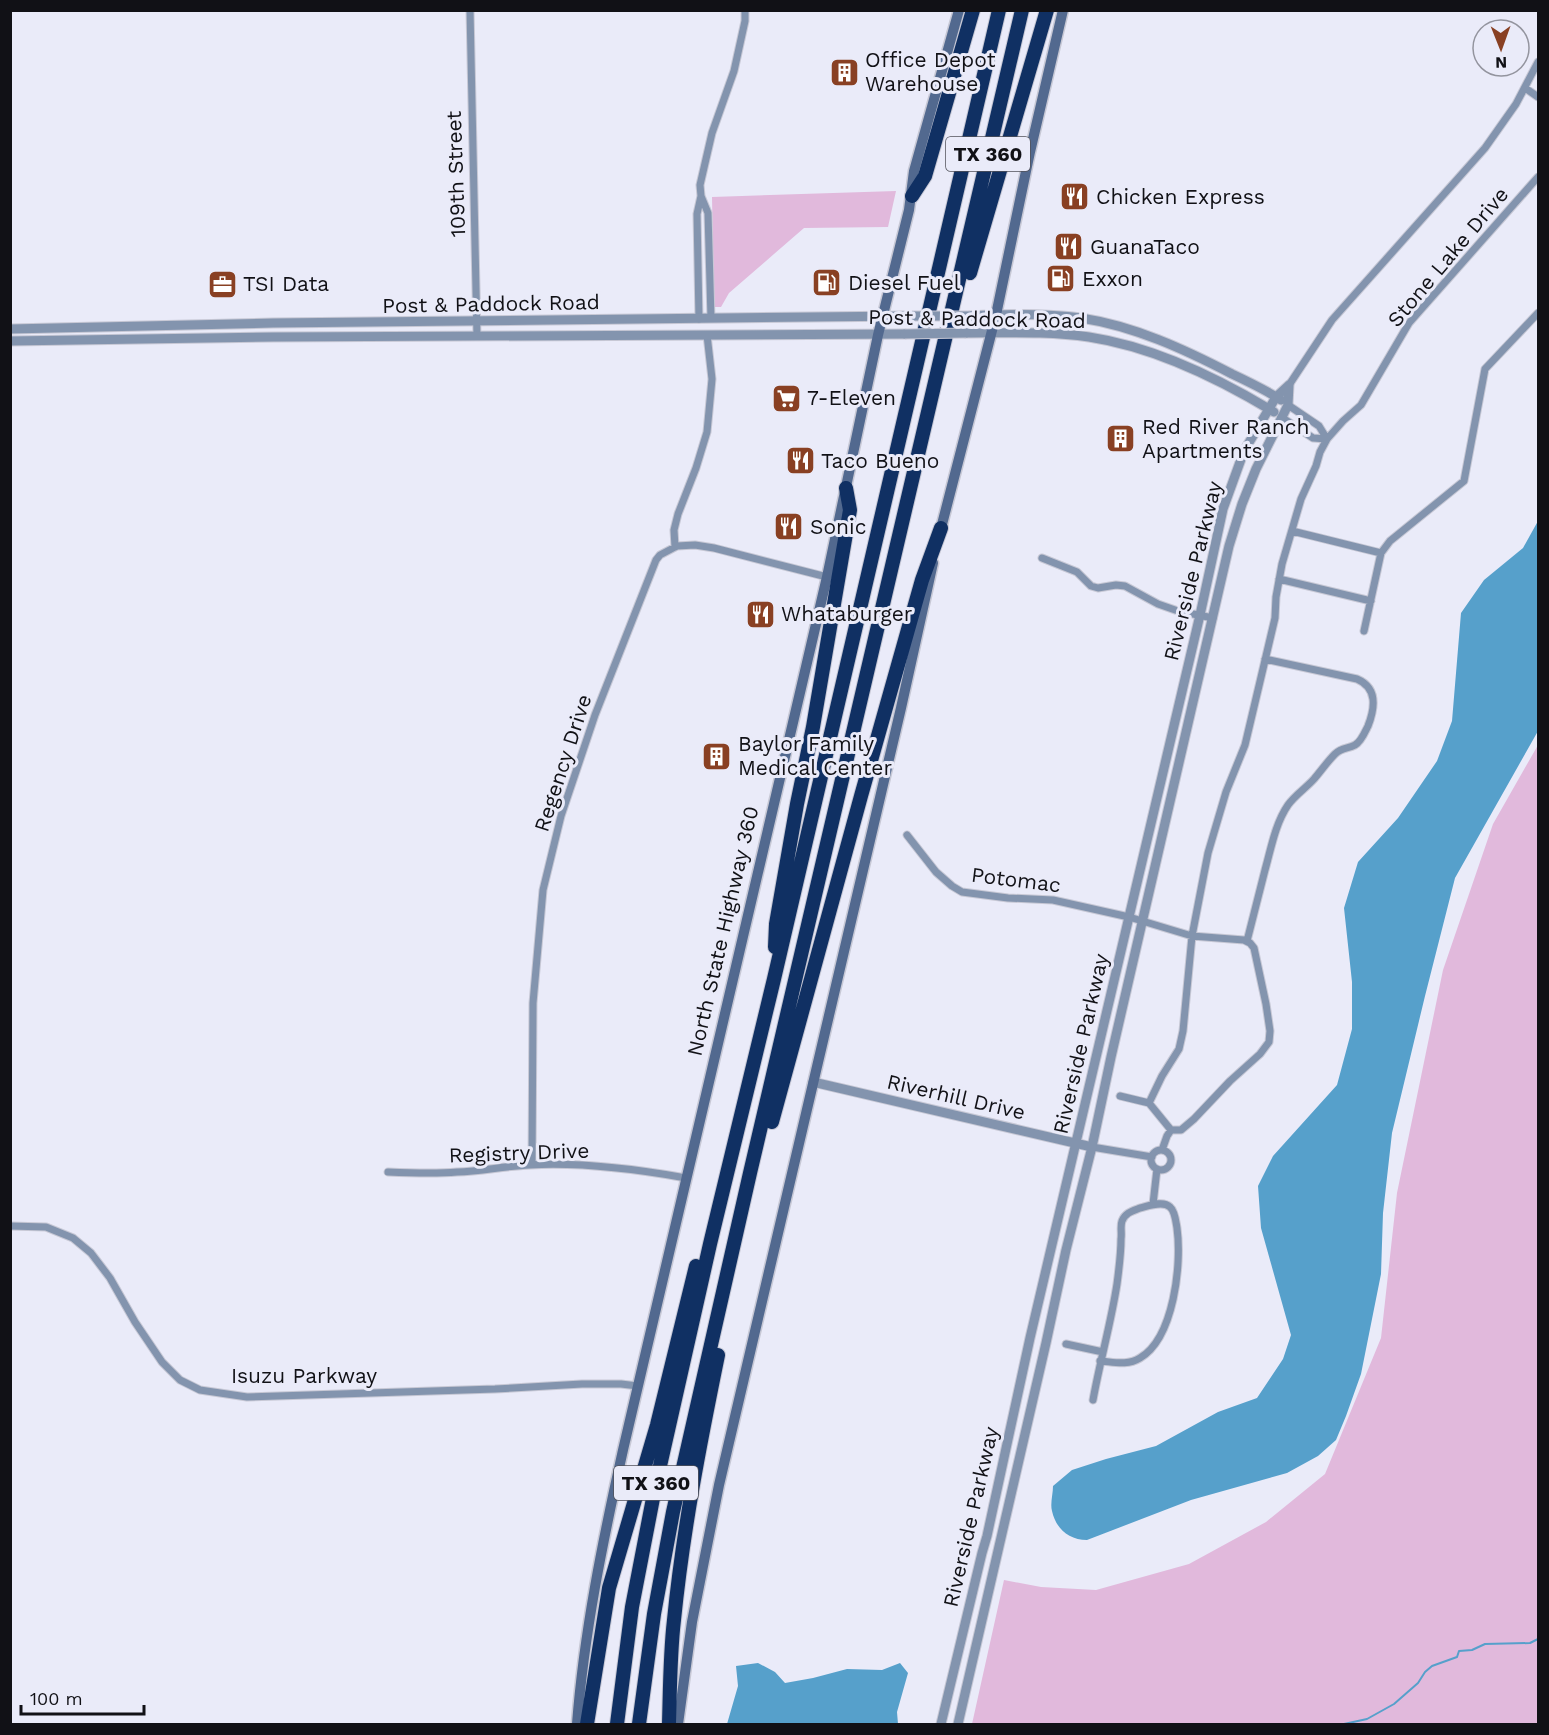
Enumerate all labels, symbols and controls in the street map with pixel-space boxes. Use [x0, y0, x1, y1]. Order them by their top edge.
north arrow [1471, 18, 1531, 78]
place label: Office Depot Warehouse [865, 47, 996, 96]
text: N [1495, 53, 1507, 72]
building icon: Office Depot Warehouse [828, 56, 860, 88]
street label: 109th Street [441, 110, 470, 238]
road number: TX 360 [946, 137, 1030, 171]
restaurant icon: Chicken Express [1059, 181, 1091, 213]
street label: Stone Lake Drive [1382, 182, 1513, 332]
place label: Chicken Express [1096, 184, 1265, 209]
restaurant icon: GuanaTaco [1053, 231, 1085, 263]
place label: GuanaTaco [1090, 234, 1200, 259]
fuel station icon: Exxon [1045, 263, 1077, 295]
place label: Exxon [1082, 266, 1143, 291]
fuel station icon: Diesel Fuel [811, 267, 843, 299]
office icon: TSI Data [206, 268, 238, 300]
place label: Diesel Fuel [848, 270, 961, 295]
place label: TSI Data [243, 271, 329, 296]
street label: Post & Paddock Road [382, 289, 600, 318]
street label: Post & Paddock Road [868, 304, 1086, 333]
supermarket icon: 7-Eleven [770, 382, 802, 414]
place label: 7-Eleven [807, 385, 896, 410]
place label: Red River Ranch Apartments [1142, 414, 1309, 463]
building icon: Red River Ranch Apartments [1105, 423, 1137, 455]
restaurant icon: Taco Bueno [784, 445, 816, 477]
place label: Taco Bueno [821, 448, 939, 473]
street label: Riverside Parkway [1158, 478, 1227, 663]
restaurant icon: Sonic [773, 511, 805, 543]
place label: Sonic [810, 514, 866, 539]
restaurant icon: Whataburger [744, 598, 776, 630]
place label: Whataburger [781, 601, 913, 626]
street label: Regency Drive [529, 691, 597, 835]
place label: Baylor Family Medical Center [738, 731, 892, 780]
building icon: Baylor Family Medical Center [701, 740, 733, 772]
street label: North State Highway 360 [682, 804, 763, 1058]
street label: Potomac [970, 862, 1062, 897]
street label: Riverside Parkway [1048, 951, 1113, 1137]
street label: Riverhill Drive [885, 1068, 1028, 1125]
street label: Registry Drive [448, 1138, 590, 1167]
street label: Isuzu Parkway [231, 1363, 377, 1388]
street label: Riverside Parkway [938, 1424, 1003, 1610]
road number: TX 360 [614, 1466, 698, 1500]
scale bar [21, 1678, 144, 1716]
text: 100 m [30, 1688, 83, 1709]

